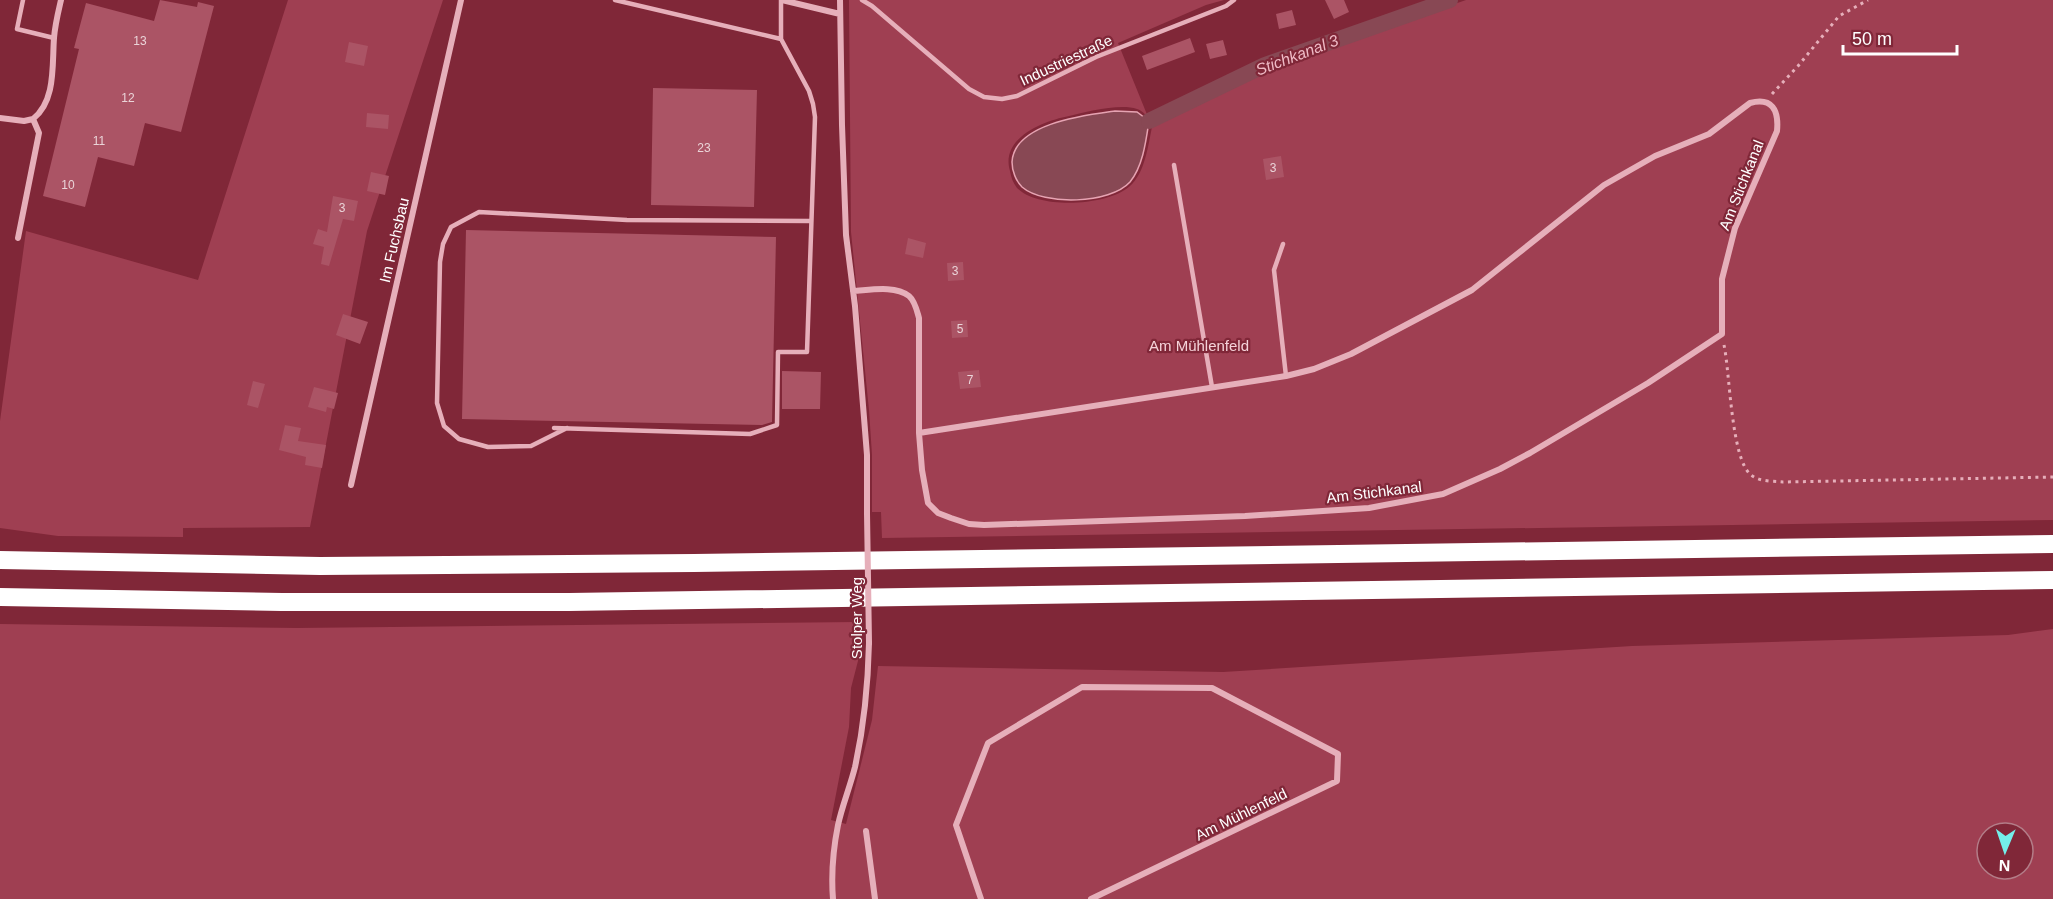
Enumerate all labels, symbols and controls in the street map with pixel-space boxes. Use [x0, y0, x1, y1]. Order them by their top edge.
scale bar [1843, 18, 1957, 56]
text: 50 m [1852, 29, 1892, 49]
street label: Industriestraße [1017, 31, 1115, 89]
water label: Stichkanal 3 [1253, 31, 1341, 79]
house number: 13 [133, 34, 147, 48]
house number: 12 [121, 91, 135, 105]
house number: 11 [93, 134, 106, 148]
street label: Am Stichkanal [1715, 137, 1767, 233]
house number: 23 [697, 141, 711, 155]
house number: 3 [1270, 161, 1277, 175]
house number: 10 [61, 178, 75, 192]
street label: Im Fuchsbau [376, 196, 412, 284]
house number: 3 [339, 201, 346, 215]
house number: 3 [952, 264, 959, 278]
house number: 5 [957, 322, 964, 336]
park label: Am Mühlenfeld [1149, 337, 1249, 354]
house number: 7 [967, 373, 974, 387]
street label: Am Stichkanal [1325, 478, 1423, 506]
street label: Stolper Weg [848, 577, 865, 659]
street label: Am Mühlenfeld [1192, 784, 1290, 844]
north arrow [1975, 821, 2035, 881]
text: N [1998, 857, 2011, 874]

